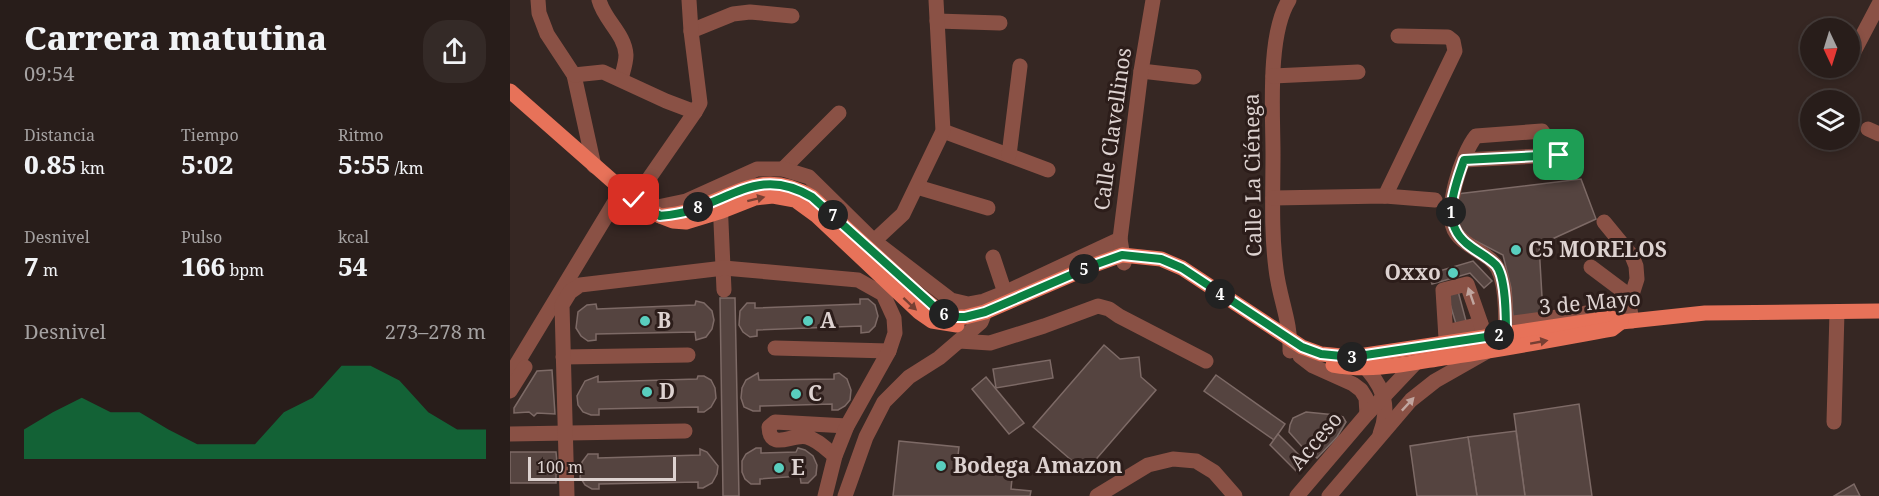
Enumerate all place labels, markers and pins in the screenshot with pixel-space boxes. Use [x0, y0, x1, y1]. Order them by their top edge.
pin [1533, 129, 1584, 180]
pin [608, 174, 659, 225]
pin: 8 [683, 192, 713, 222]
pin: 1 [1436, 197, 1466, 227]
pin: 7 [818, 200, 848, 230]
place label: C5 MORELOS [1528, 235, 1667, 263]
marker: C5 MORELOS [1509, 243, 1523, 257]
pin: 5 [1069, 254, 1099, 284]
place label: Oxxo [1384, 258, 1441, 286]
marker: Oxxo [1446, 266, 1460, 280]
pin: 4 [1205, 279, 1235, 309]
pin: 6 [929, 299, 959, 329]
place label: B [657, 306, 671, 334]
place label: A [820, 306, 836, 334]
marker: B [638, 314, 652, 328]
marker: A [801, 314, 815, 328]
pin: 2 [1484, 320, 1514, 350]
pin: 3 [1337, 342, 1367, 372]
place label: D [659, 377, 675, 405]
place label: C [808, 379, 822, 407]
marker: D [640, 385, 654, 399]
marker: C [789, 387, 803, 401]
place label: Bodega Amazon [953, 451, 1123, 479]
place label: E [791, 453, 805, 481]
marker: Bodega Amazon [934, 459, 948, 473]
marker: E [772, 461, 786, 475]

